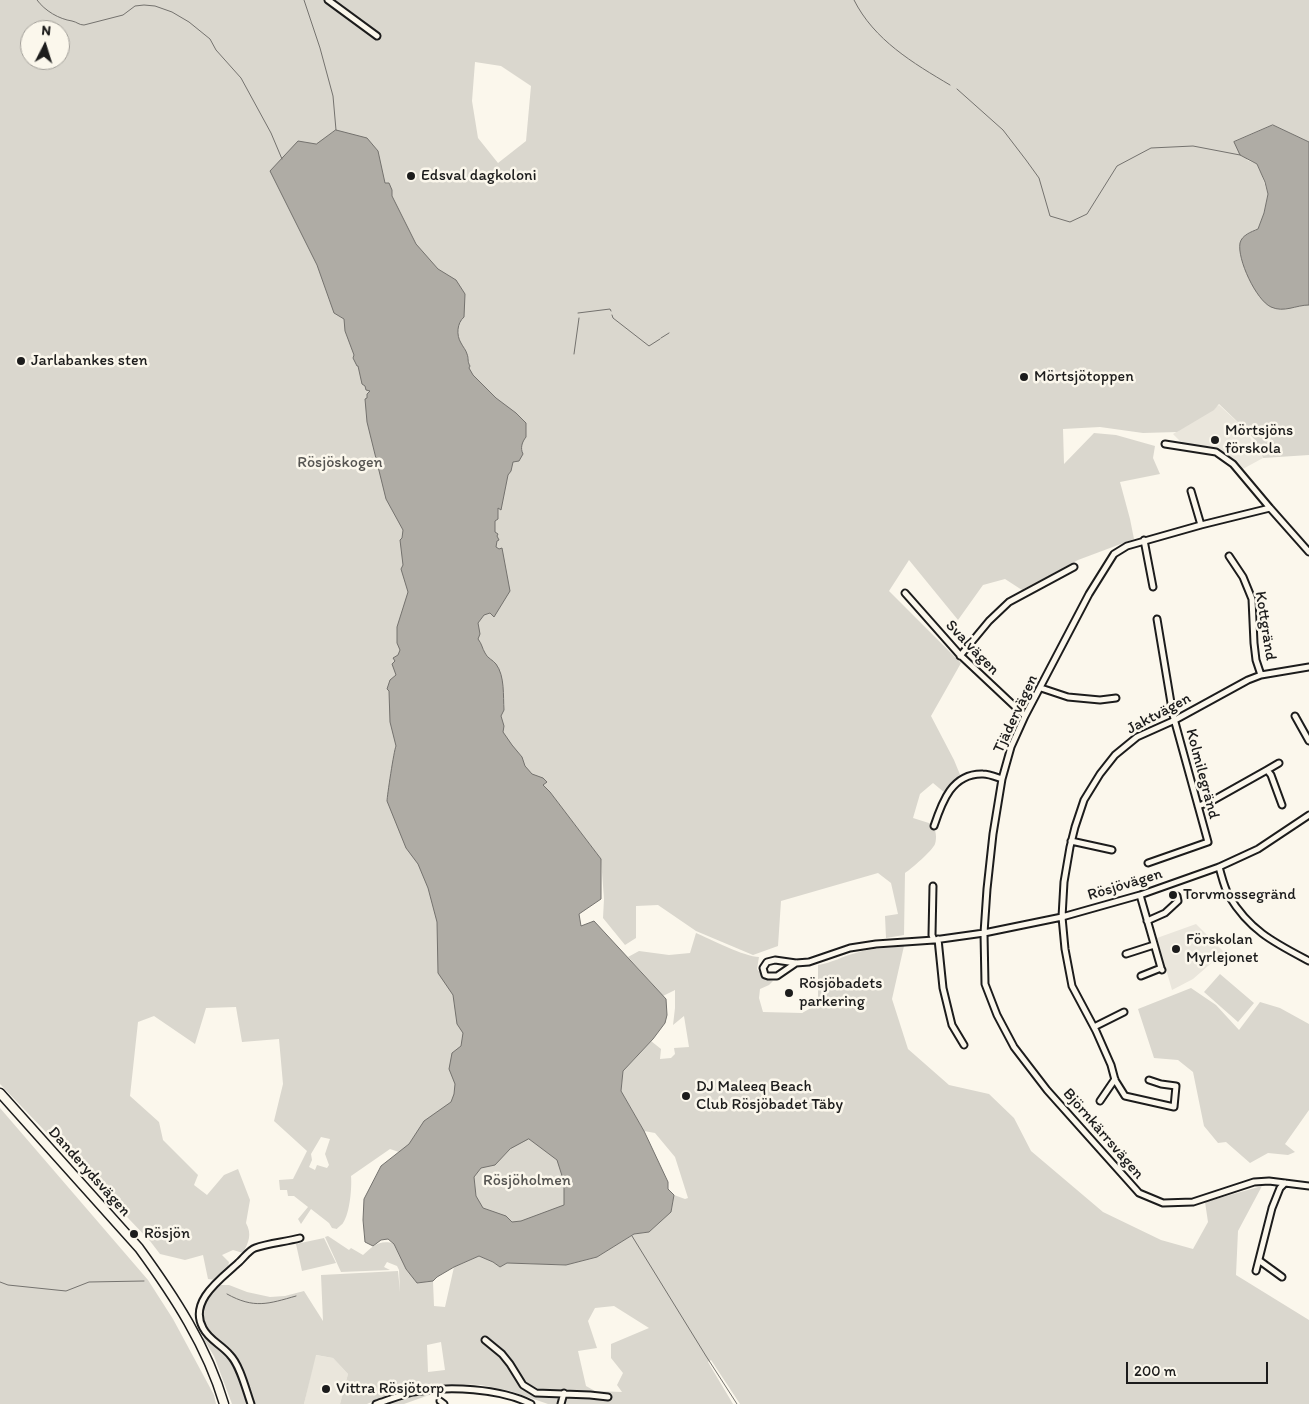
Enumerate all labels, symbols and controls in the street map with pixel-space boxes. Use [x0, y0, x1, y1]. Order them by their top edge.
north arrow [20, 20, 70, 70]
text: N [41, 22, 52, 39]
place label: Edsval dagkoloni [421, 166, 537, 186]
marker: Edsval dagkoloni [405, 170, 417, 182]
place label: Jarlabankes sten [31, 351, 148, 371]
marker: Jarlabankes sten [15, 355, 27, 367]
place label: Mörtsjötoppen [1034, 367, 1134, 387]
marker: Mörtsjötoppen [1018, 371, 1030, 383]
place label: Mörtsjöns förskola [1225, 421, 1293, 459]
marker: Mörtsjöns förskola [1209, 434, 1221, 446]
park label: Rösjöskogen [297, 453, 383, 473]
street label: Kottgränd [1250, 590, 1280, 662]
street label: Svalvägen [941, 616, 1003, 680]
street label: Tjädervägen [989, 672, 1043, 756]
street label: Jaktvägen [1124, 689, 1194, 739]
street label: Kolmilegränd [1181, 727, 1223, 821]
street label: Rösjövägen [1085, 865, 1165, 905]
place label: Torvmossegränd [1183, 885, 1296, 905]
marker: Torvmossegränd [1167, 889, 1179, 901]
place label: Förskolan Myrlejonet [1186, 930, 1259, 968]
marker: Förskolan Myrlejonet [1170, 943, 1182, 955]
place label: Rösjöbadets parkering [799, 974, 882, 1012]
marker: Rösjöbadets parkering [783, 987, 795, 999]
place label: DJ Maleeq Beach Club Rösjöbadet Täby [696, 1077, 843, 1115]
street label: Björnkärrsvägen [1058, 1085, 1148, 1183]
marker: DJ Maleeq Beach Club Rösjöbadet Täby [680, 1090, 692, 1102]
street label: Danderydsvägen [44, 1123, 134, 1221]
park label: Rösjöholmen [483, 1171, 571, 1191]
place label: Rösjön [144, 1224, 190, 1244]
marker: Rösjön [128, 1228, 140, 1240]
scale bar [1129, 1352, 1272, 1384]
text: 200 m [1134, 1362, 1176, 1380]
place label: Vittra Rösjötorp [336, 1379, 444, 1399]
marker: Vittra Rösjötorp [320, 1383, 332, 1395]

